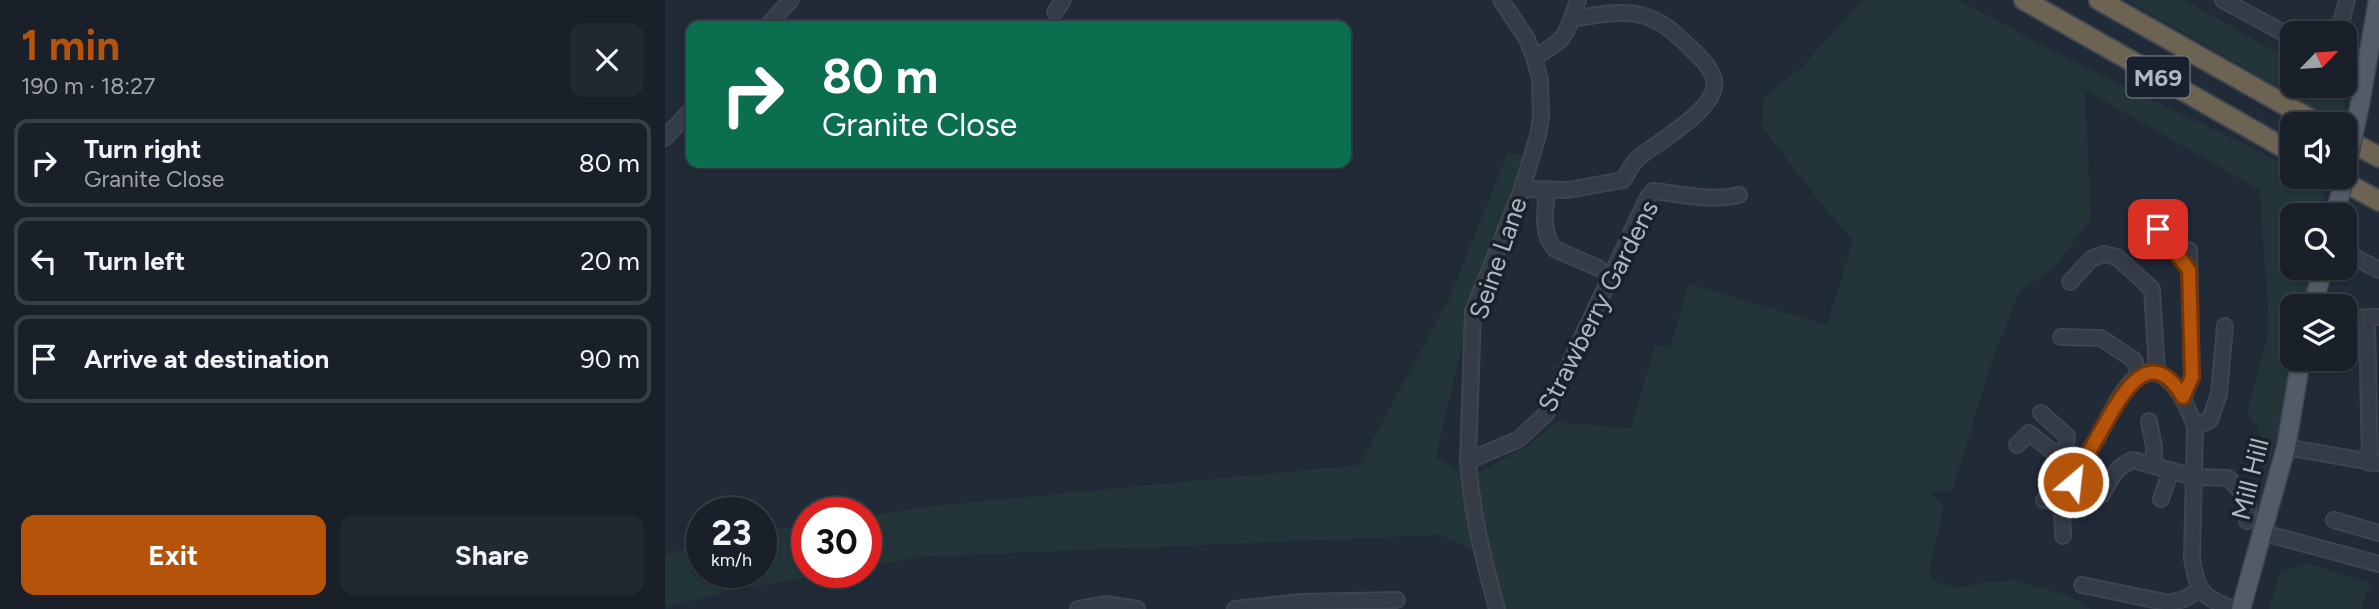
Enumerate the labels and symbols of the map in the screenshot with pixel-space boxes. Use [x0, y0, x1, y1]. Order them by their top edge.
north arrow [2280, 21, 2357, 98]
road number: M69 [2127, 56, 2189, 98]
street label: Seine Lane [1462, 193, 1534, 323]
street label: Strawberry Gardens [1531, 195, 1665, 417]
pin [2128, 199, 2188, 259]
street label: Mill Hill [2224, 435, 2276, 523]
position arrow [2036, 445, 2110, 519]
speed limit sign: 30 [791, 497, 882, 588]

